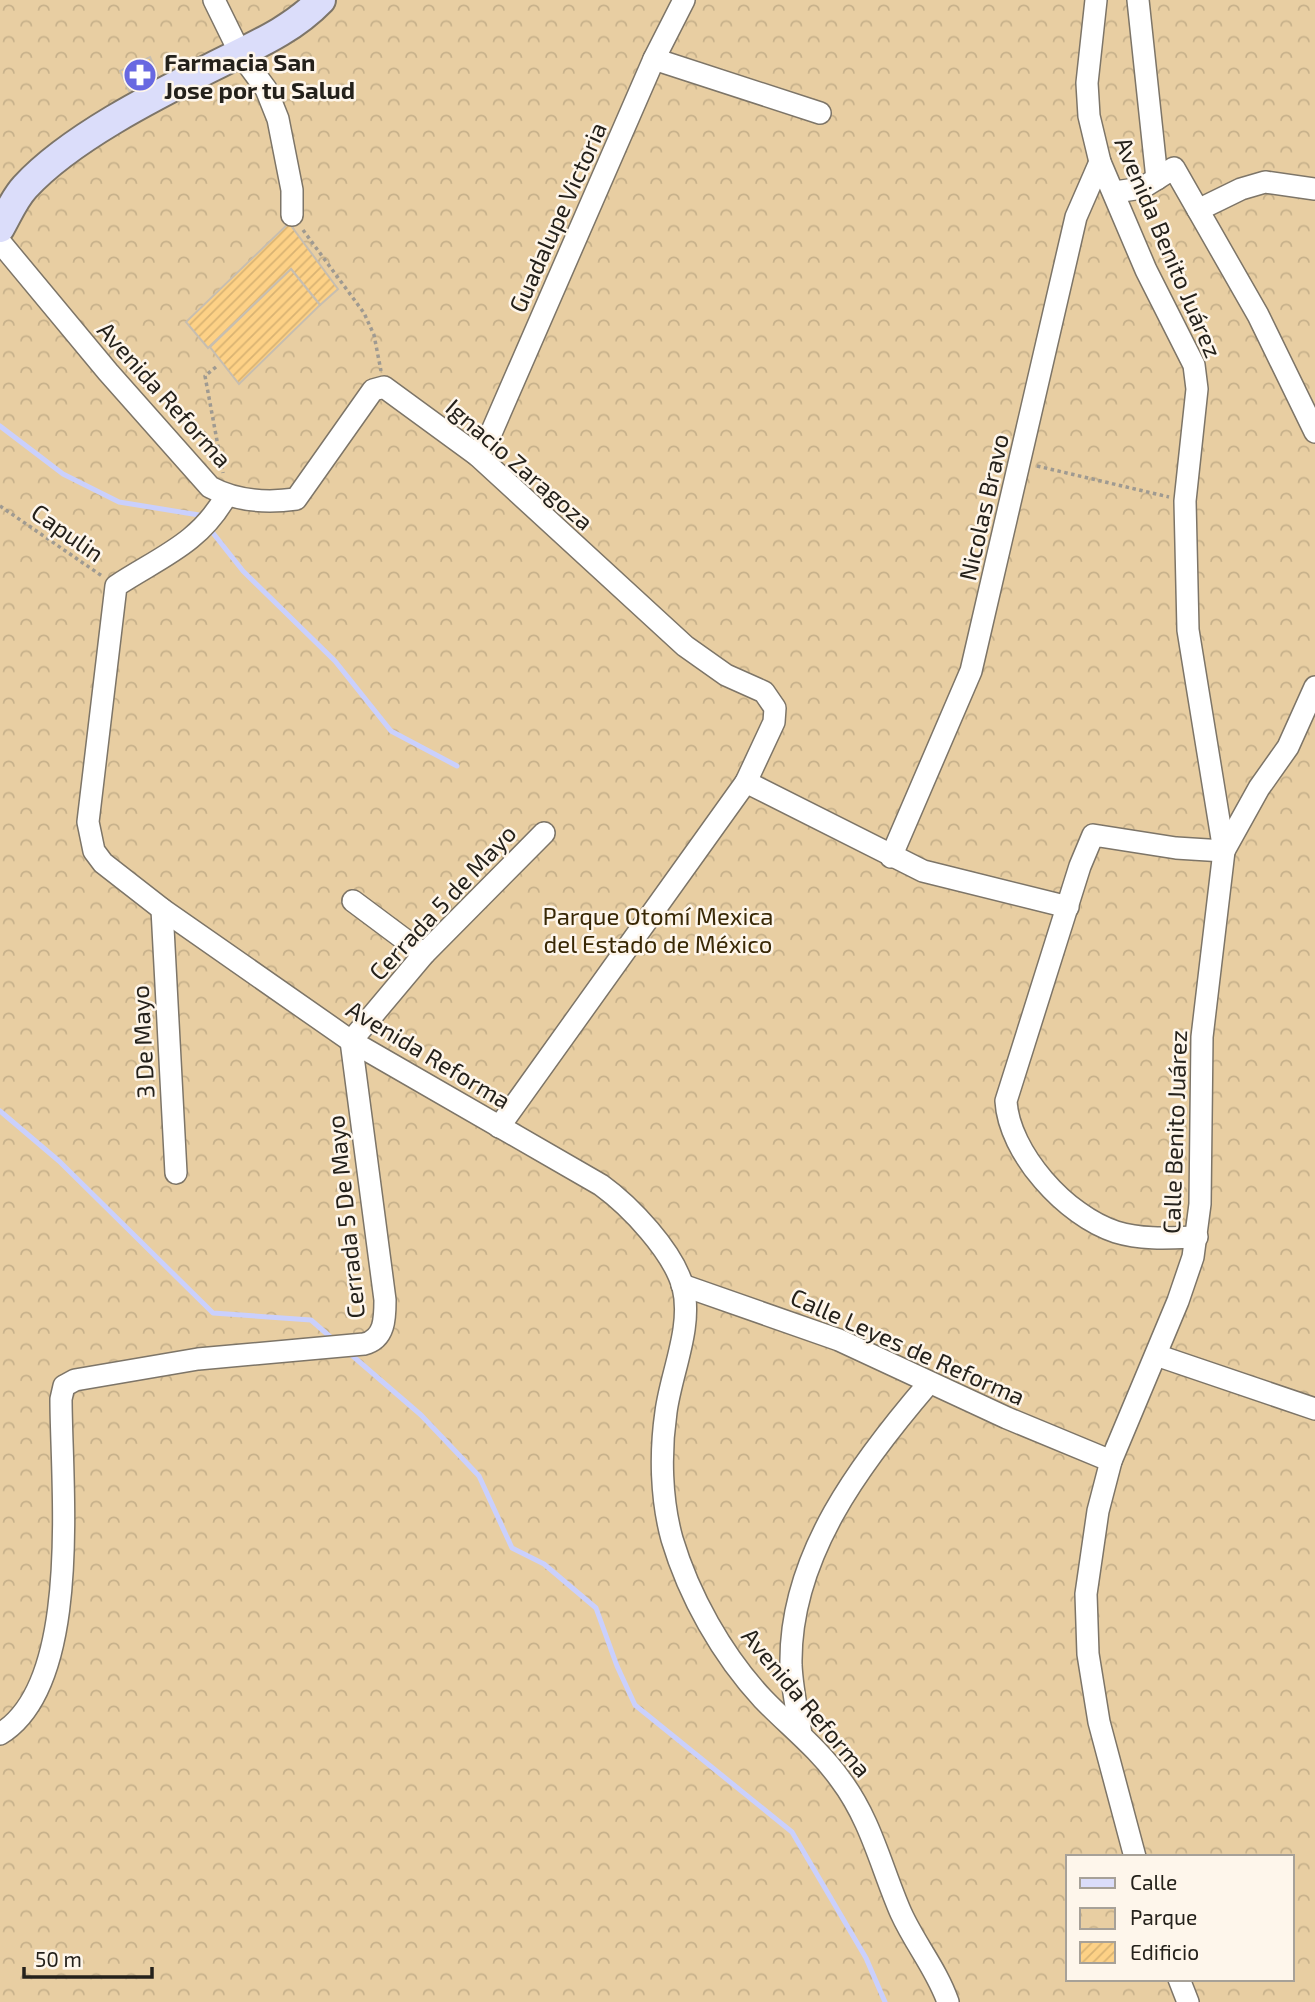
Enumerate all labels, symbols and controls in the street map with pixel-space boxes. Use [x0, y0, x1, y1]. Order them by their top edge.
place label: Farmacia San Jose por tu Salud [164, 47, 355, 104]
pharmacy icon: Farmacia San Jose por tu Salud [121, 56, 159, 94]
street label: Guadalupe Victoria [502, 117, 612, 317]
street label: Avenida Benito Juárez [1109, 132, 1229, 362]
street label: Avenida Reforma [92, 315, 238, 473]
street label: Ignacio Zaragoza [441, 392, 599, 536]
street label: Nicolas Bravo [952, 431, 1014, 583]
street label: Capulin [26, 497, 110, 567]
street label: Cerrada 5 de Mayo [363, 818, 521, 986]
park label: Parque Otomí Mexica del Estado de México [543, 901, 773, 958]
street label: 3 De Mayo [125, 985, 159, 1099]
street label: Avenida Reforma [342, 994, 516, 1114]
street label: Calle Benito Juárez [1156, 1029, 1192, 1235]
street label: Cerrada 5 De Mayo [320, 1114, 370, 1320]
street label: Calle Leyes de Reforma [786, 1281, 1030, 1411]
street label: Avenida Reforma [736, 1621, 878, 1783]
legend [1066, 1855, 1294, 1981]
text: Calle [1130, 1869, 1177, 1894]
text: Parque [1130, 1904, 1197, 1929]
scale bar [24, 1936, 152, 1980]
text: Edificio [1130, 1939, 1199, 1964]
text: 50 m [35, 1946, 82, 1971]

